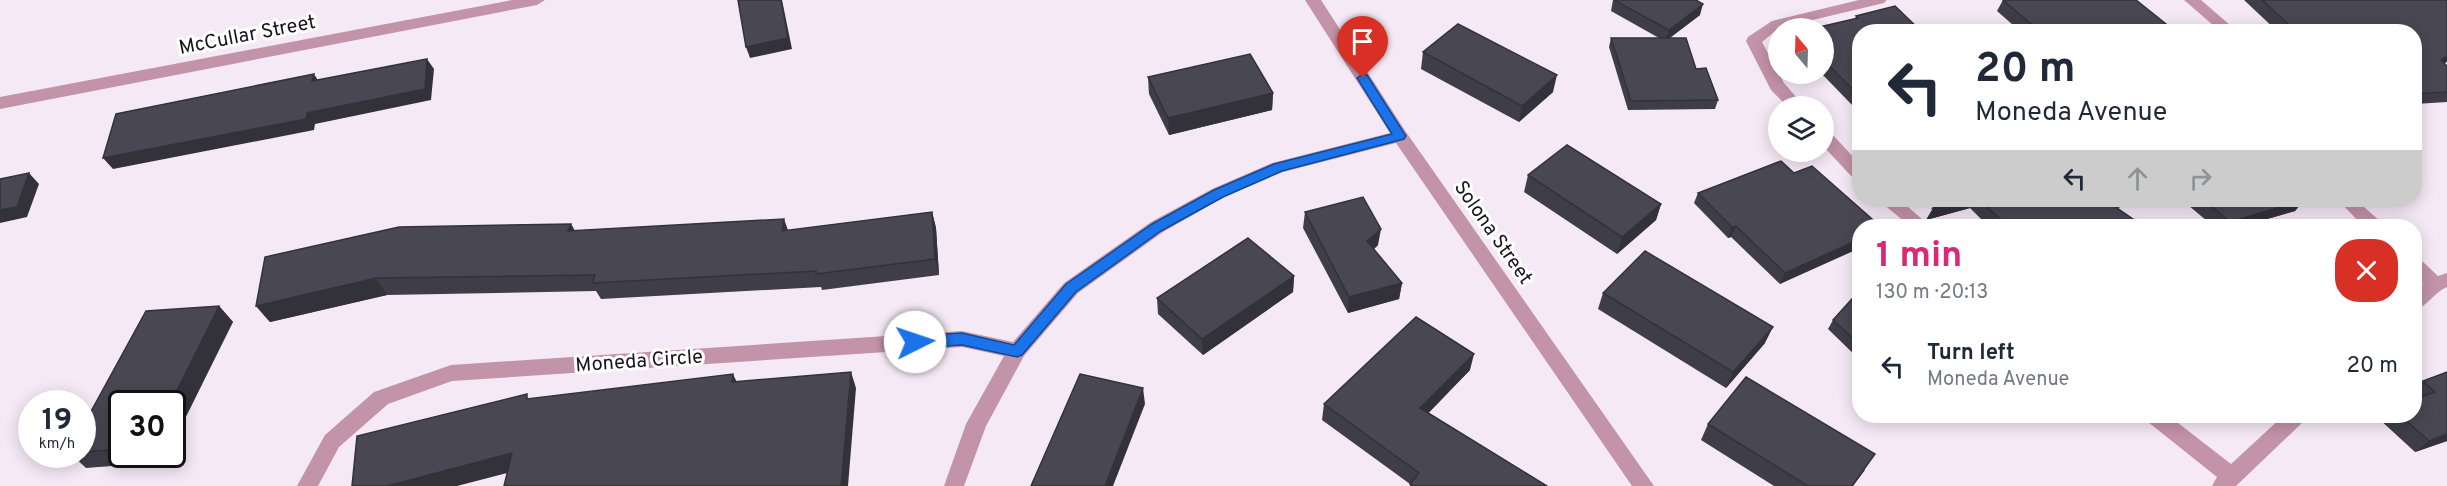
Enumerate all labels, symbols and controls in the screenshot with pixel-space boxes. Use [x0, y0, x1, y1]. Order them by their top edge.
street label: McCullar Street [177, 10, 318, 62]
pin [1337, 16, 1388, 78]
north arrow [1768, 18, 1834, 84]
map controls [1768, 18, 1834, 162]
icon: arrive [1346, 25, 1379, 58]
text: 20 m [1975, 44, 2076, 97]
icon: left [1876, 48, 1954, 126]
button: layers [1768, 96, 1834, 162]
text: Moneda Avenue [1975, 96, 2167, 130]
icon: left [2058, 162, 2091, 195]
icon: ahead [2121, 162, 2154, 195]
icon: right [2184, 162, 2217, 195]
street label: Solona Street [1447, 176, 1538, 290]
text: 1 min [1876, 234, 1962, 280]
button: close [2335, 239, 2398, 302]
text: 130 m · 20:13 [1876, 280, 1988, 306]
position arrow [883, 310, 947, 374]
text: Turn left [1927, 340, 2015, 367]
street label: Moneda Circle [575, 345, 704, 379]
icon: left [1876, 350, 1909, 383]
text: 20 m [2347, 353, 2398, 380]
text: Moneda Avenue [1927, 367, 2069, 393]
speed limit sign: 30 [108, 390, 186, 468]
text: 19 [42, 403, 72, 440]
text: km/h [39, 435, 75, 454]

